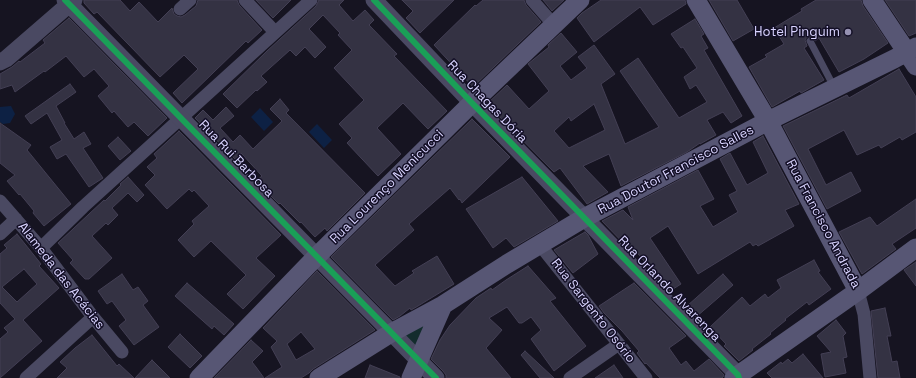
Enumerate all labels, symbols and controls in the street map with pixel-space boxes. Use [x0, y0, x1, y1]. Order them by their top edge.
place label: Hotel Pinguim [754, 24, 840, 40]
marker: Hotel Pinguim [843, 27, 853, 37]
street label: Rua Chagas Dória [444, 57, 530, 147]
street label: Rua Rui Barbosa [195, 117, 277, 201]
street label: Rua Doutor Francisco Salles [595, 122, 757, 218]
street label: Rua Lourenço Menicucci [327, 127, 447, 247]
street label: Rua Francisco Andrada [782, 157, 864, 291]
street label: Alameda das Acácias [14, 219, 108, 333]
street label: Rua Orlando Alvarenga [615, 233, 723, 345]
street label: Rua Sargento Osório [548, 256, 638, 366]

